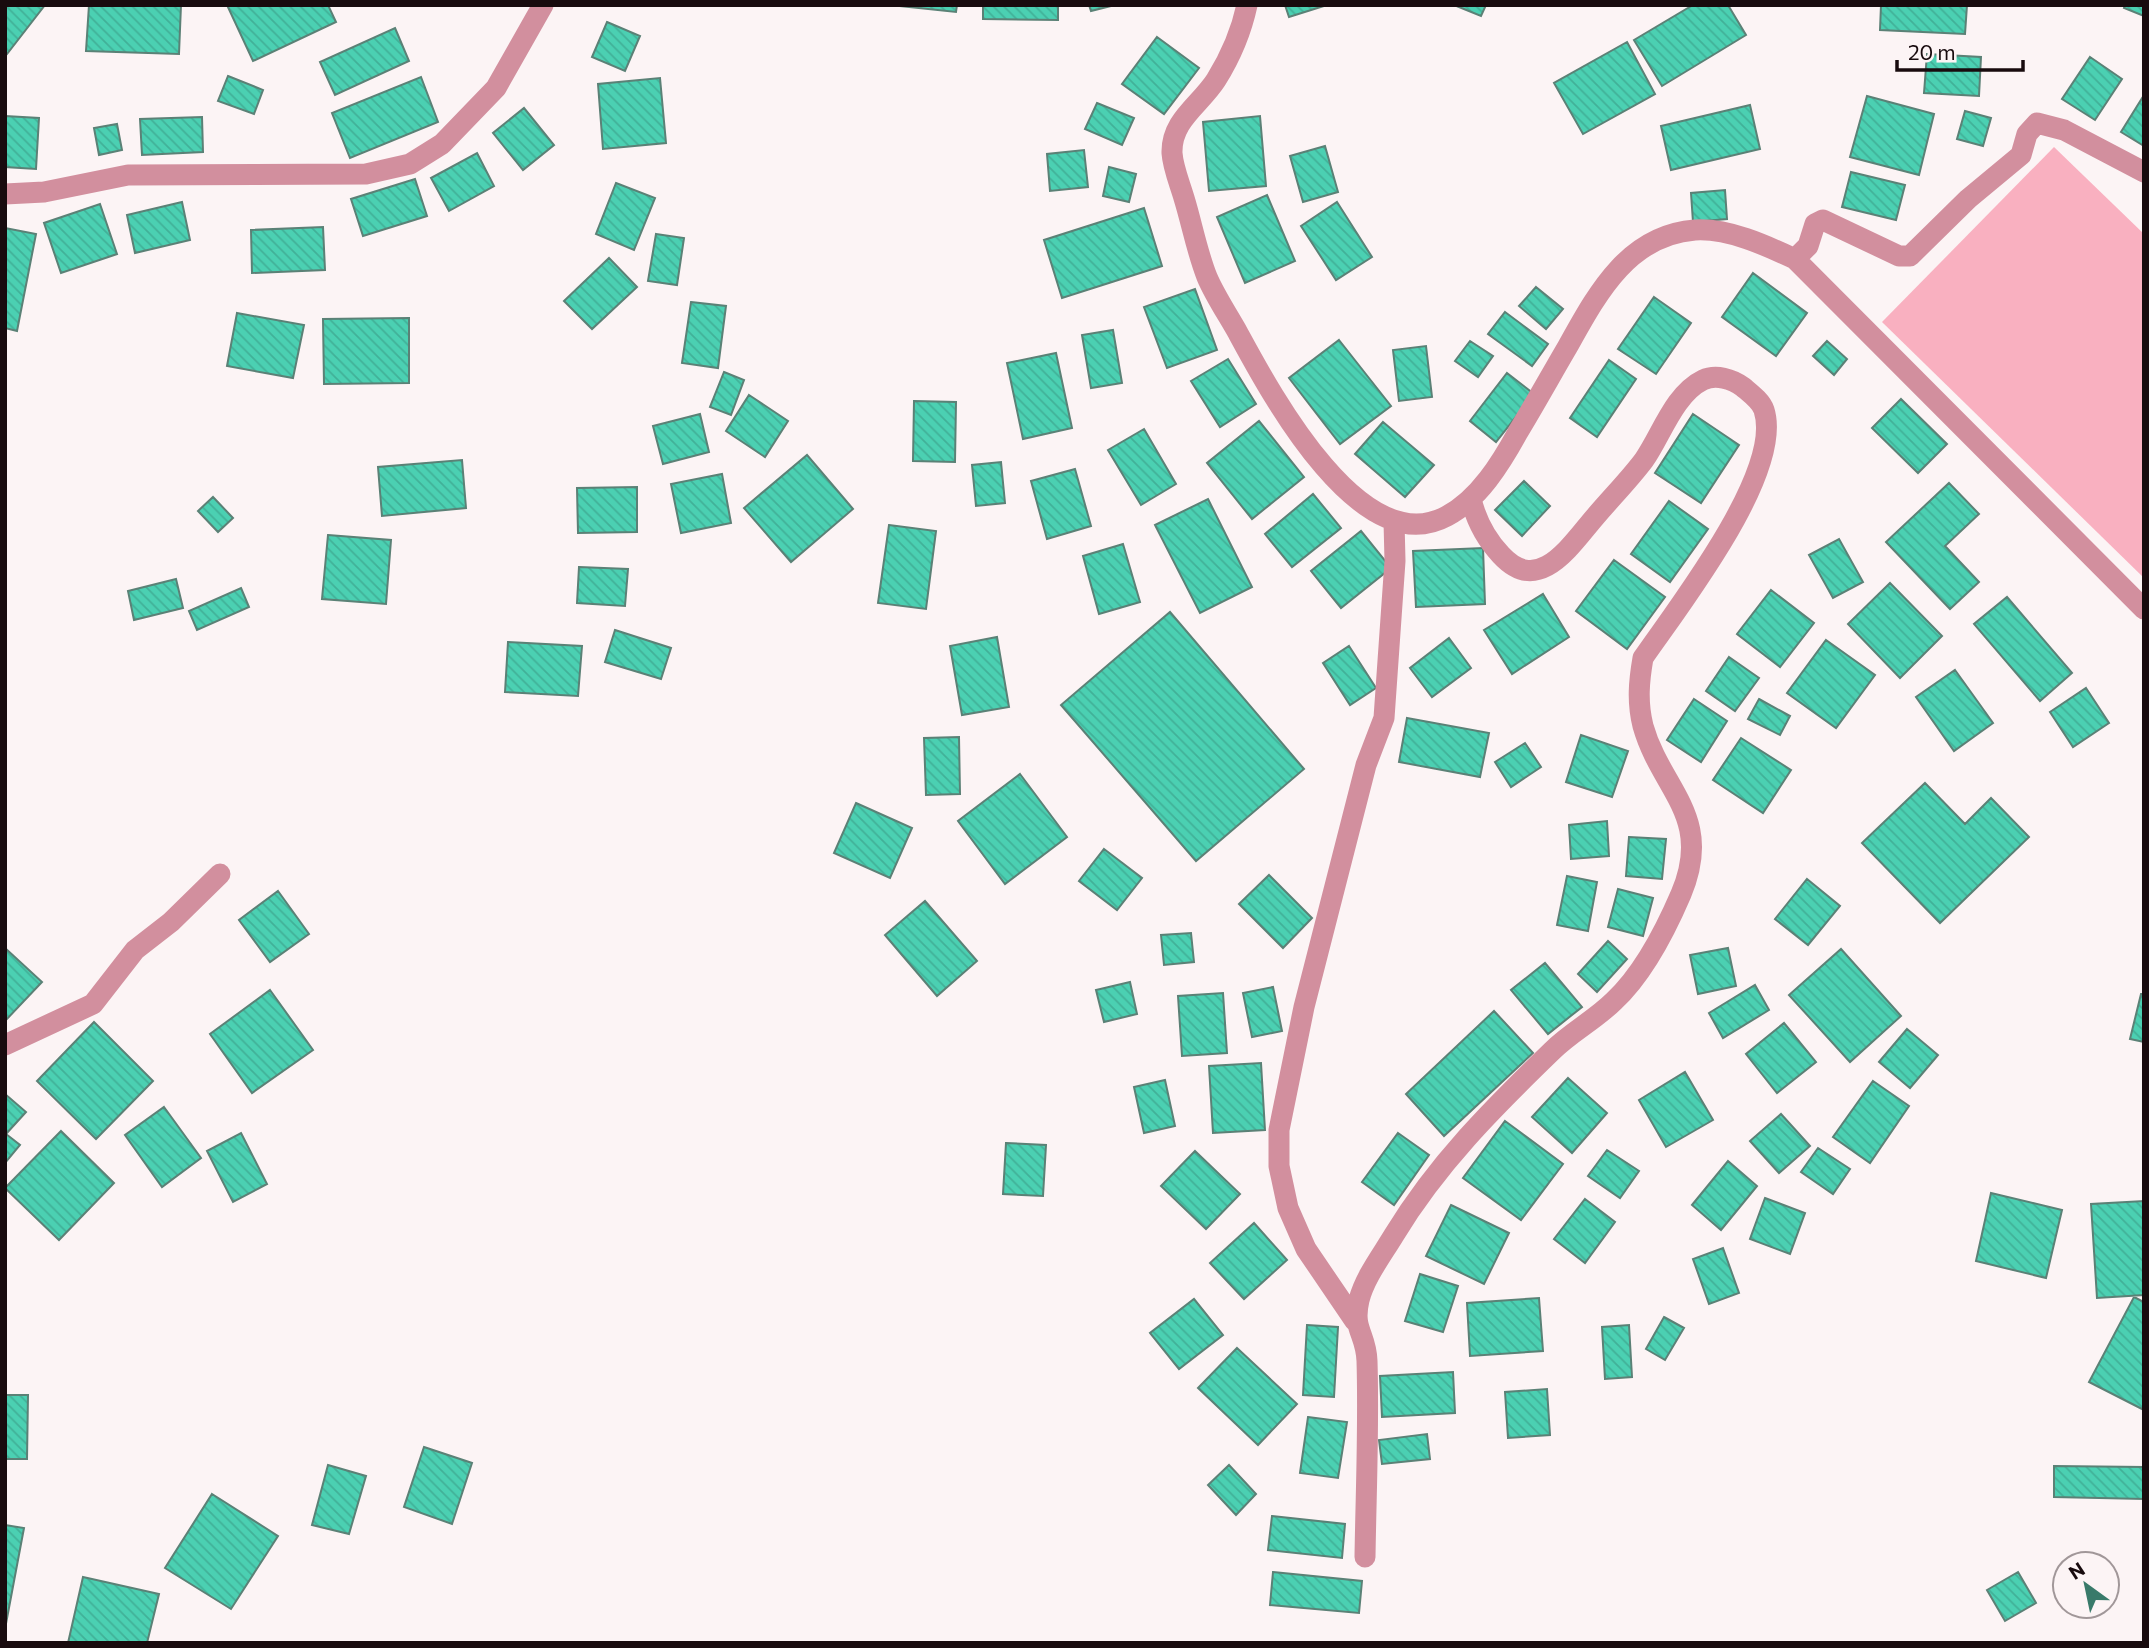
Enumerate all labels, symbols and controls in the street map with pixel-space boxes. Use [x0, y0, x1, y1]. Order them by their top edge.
scale bar [1897, 28, 2023, 72]
text: 20 m [1908, 39, 1956, 64]
north arrow [2051, 1550, 2121, 1620]
text: N [2064, 1557, 2089, 1584]

